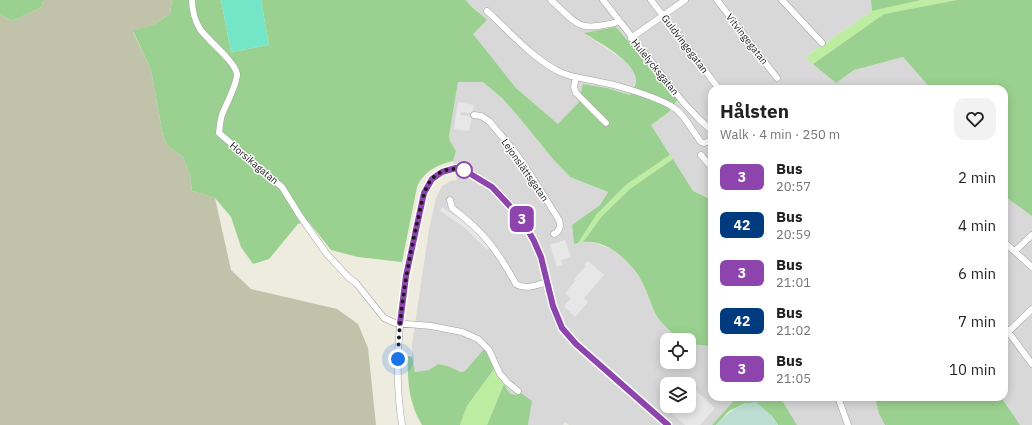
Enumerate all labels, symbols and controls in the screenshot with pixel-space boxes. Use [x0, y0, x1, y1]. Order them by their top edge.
street label: Vitvingegatan [723, 11, 771, 67]
street label: Guldvingegatan [659, 12, 711, 76]
street label: Hulelycksgatan [628, 36, 682, 98]
button: heart [954, 98, 996, 140]
text: Hålsten [720, 99, 789, 123]
text: Walk · 4 min · 250 m [720, 126, 840, 143]
street label: Lejonslättsgatan [498, 136, 552, 204]
street label: Horsikagatan [227, 139, 281, 187]
text: Bus [776, 159, 803, 178]
unlabelled marker [455, 161, 473, 179]
text: 3 [738, 168, 746, 186]
text: 2 min [958, 168, 996, 187]
text: 20:57 [776, 178, 811, 195]
line badge: 3 [509, 206, 535, 232]
text: Bus [776, 207, 803, 226]
text: 3 [518, 210, 526, 228]
text: 42 [734, 216, 750, 234]
text: 4 min [958, 216, 996, 235]
text: 20:59 [776, 226, 811, 243]
text: Bus [776, 255, 803, 274]
text: 3 [738, 264, 746, 282]
text: 6 min [958, 264, 996, 283]
text: 21:01 [776, 274, 811, 291]
text: Bus [776, 303, 803, 322]
text: 42 [734, 312, 750, 330]
text: 7 min [958, 312, 996, 331]
text: 21:02 [776, 322, 811, 339]
map controls [660, 333, 696, 413]
button: locate [660, 333, 696, 369]
your location [388, 349, 408, 369]
text: Bus [776, 351, 803, 370]
text: 3 [738, 360, 746, 378]
text: 10 min [949, 360, 996, 379]
text: 21:05 [776, 370, 811, 387]
button: layers [660, 377, 696, 413]

